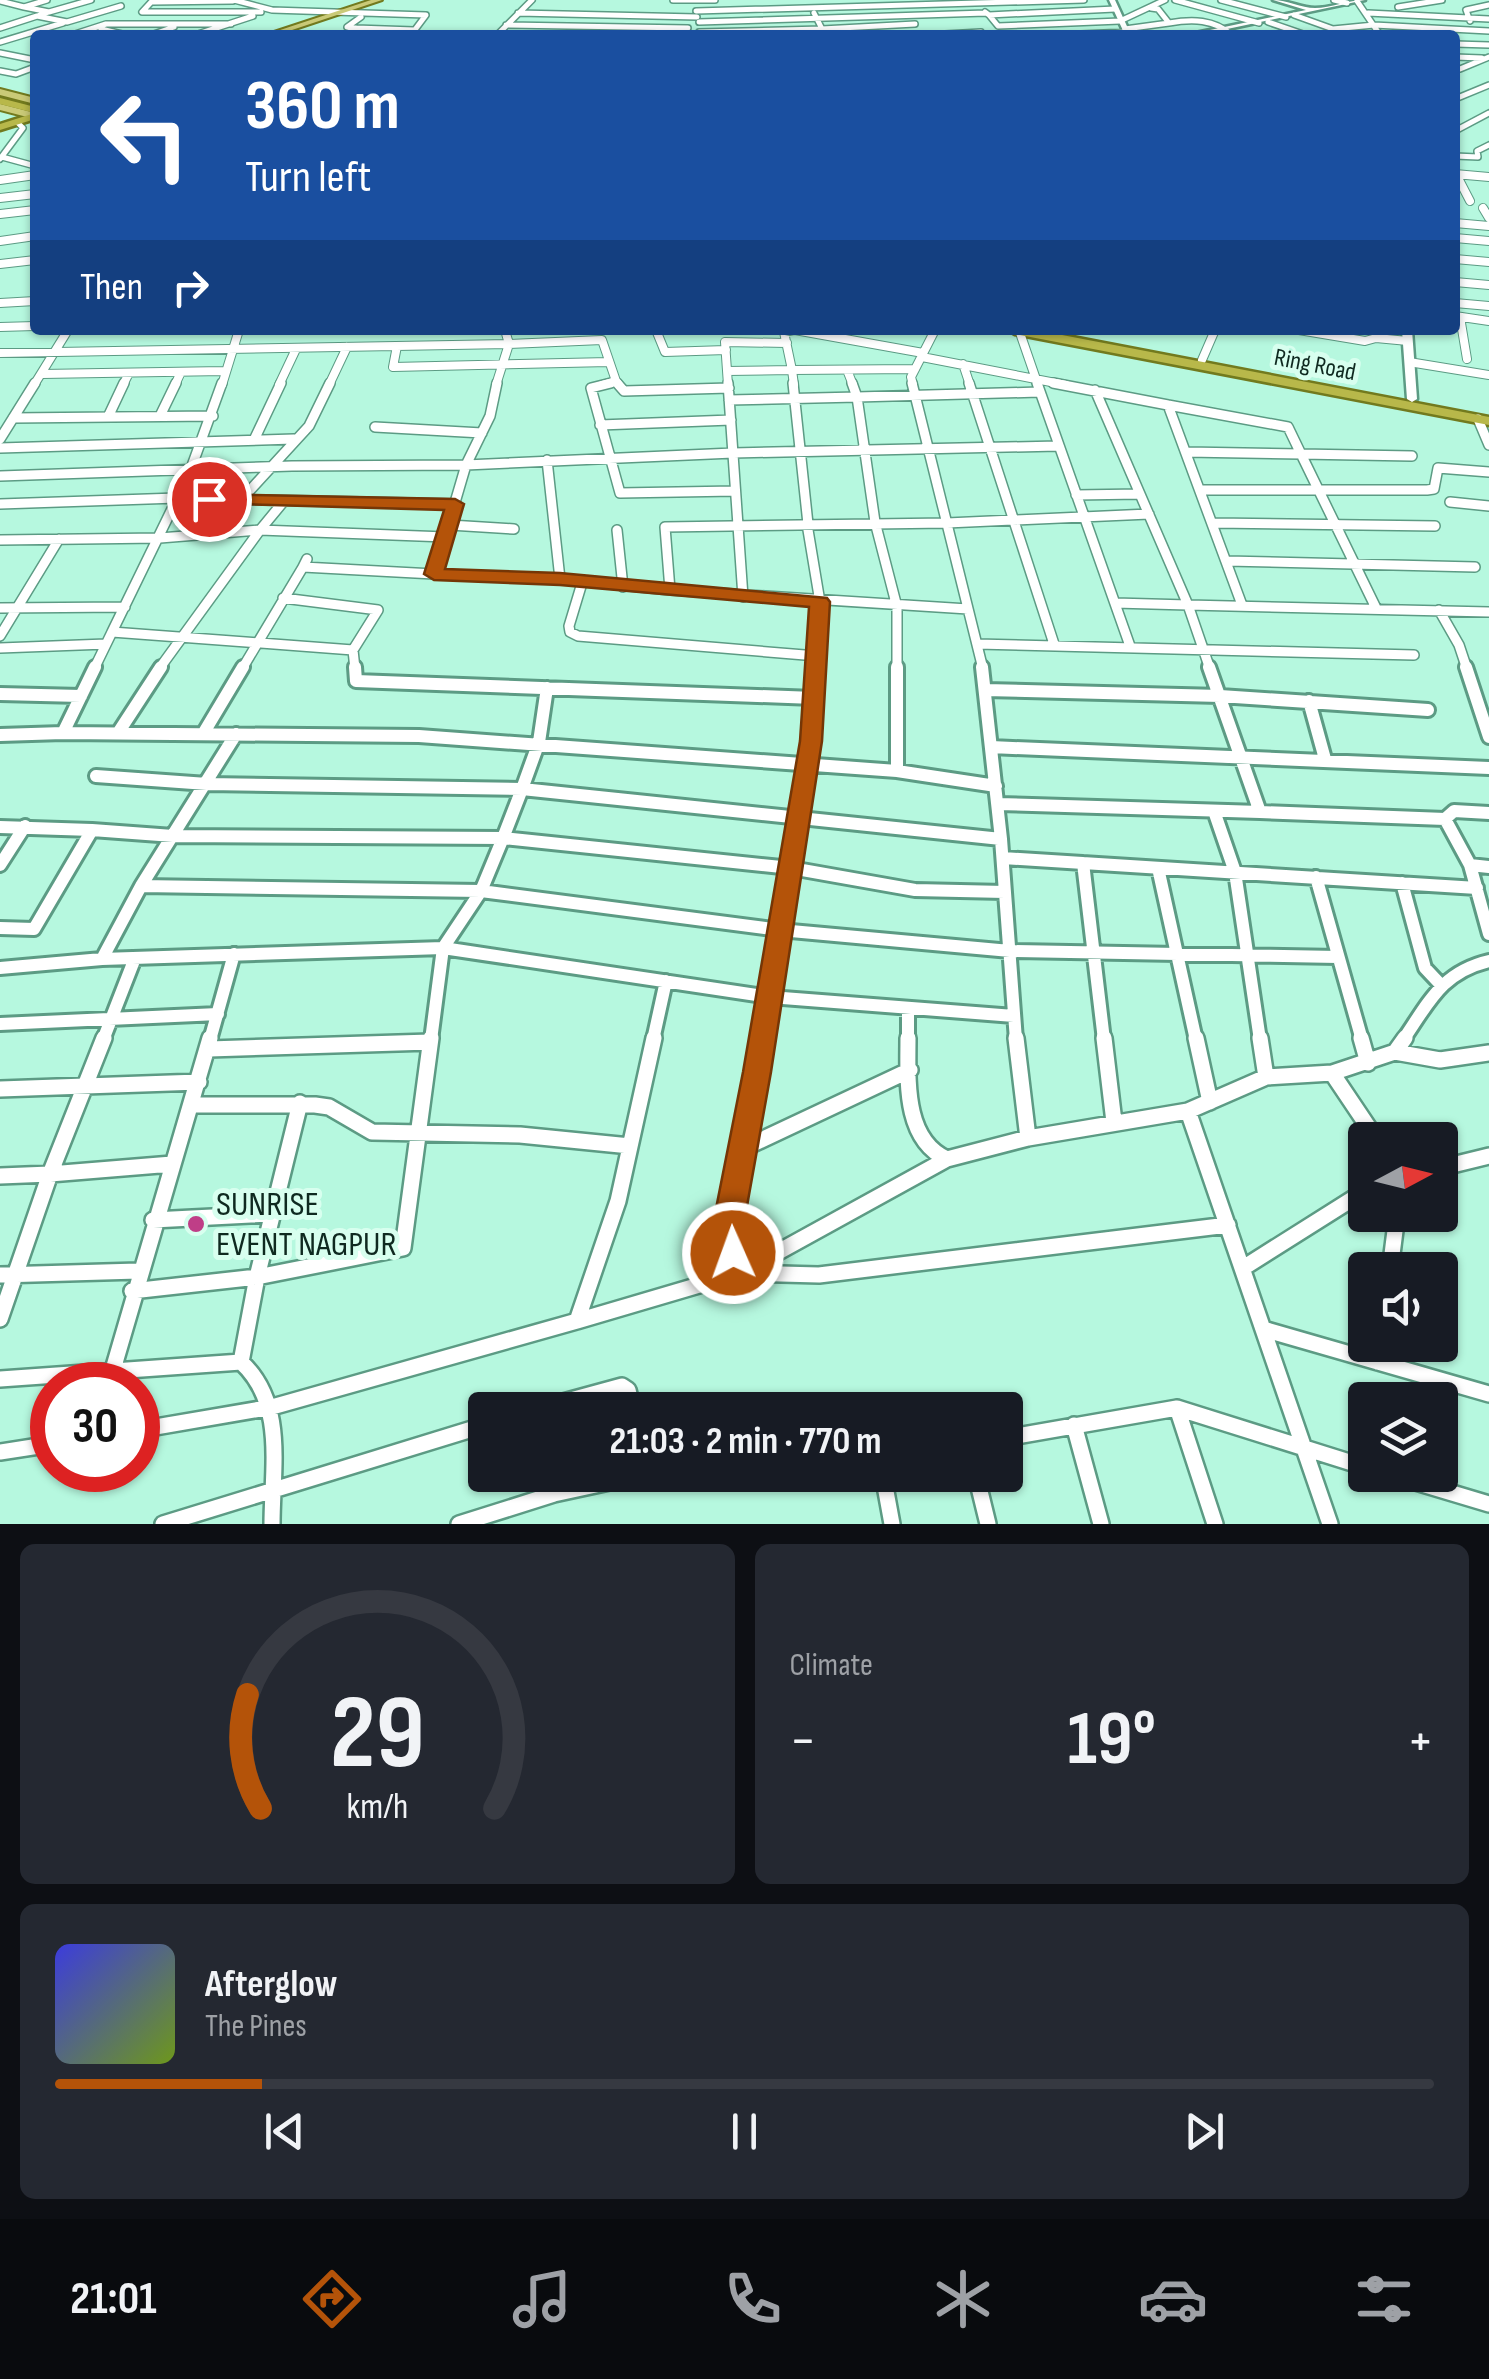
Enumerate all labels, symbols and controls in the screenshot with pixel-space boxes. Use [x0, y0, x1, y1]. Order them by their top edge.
text: 360 m [245, 65, 400, 149]
icon: left [80, 70, 210, 200]
text: Turn left [245, 150, 371, 205]
icon: right [163, 260, 218, 315]
text: Then [80, 265, 143, 310]
street label: Ring Road [1272, 342, 1358, 388]
pin [167, 457, 252, 542]
icon: arrive [182, 472, 237, 527]
north arrow [1348, 1122, 1458, 1232]
map controls [1348, 1122, 1458, 1492]
place label: SUNRISE EVENT NAGPUR [216, 1183, 397, 1266]
position arrow [681, 1201, 785, 1305]
marker: SUNRISE EVENT NAGPUR [185, 1213, 207, 1235]
button: sound [1348, 1252, 1458, 1362]
speed limit sign: 30 [30, 1362, 160, 1492]
button: layers [1348, 1382, 1458, 1492]
text: 21:03 · 2 min · 770 m [610, 1419, 881, 1464]
text: Climate [790, 1646, 873, 1685]
text: 29 [330, 1672, 425, 1797]
text: 19° [1068, 1695, 1156, 1786]
text: − [790, 1708, 816, 1775]
text: + [1407, 1708, 1434, 1775]
text: km/h [346, 1786, 408, 1829]
text: Afterglow [205, 1962, 338, 2007]
text: The Pines [205, 2007, 307, 2046]
icon: previous [257, 2104, 312, 2159]
icon: pause [717, 2104, 772, 2159]
icon: next [1177, 2104, 1232, 2159]
icon: directions [297, 2264, 367, 2334]
icon: music [507, 2264, 577, 2334]
icon: phone [718, 2264, 788, 2334]
icon: climate [928, 2264, 998, 2334]
icon: car [1138, 2264, 1208, 2334]
icon: filters [1349, 2264, 1419, 2334]
text: 21:01 [70, 2272, 157, 2327]

